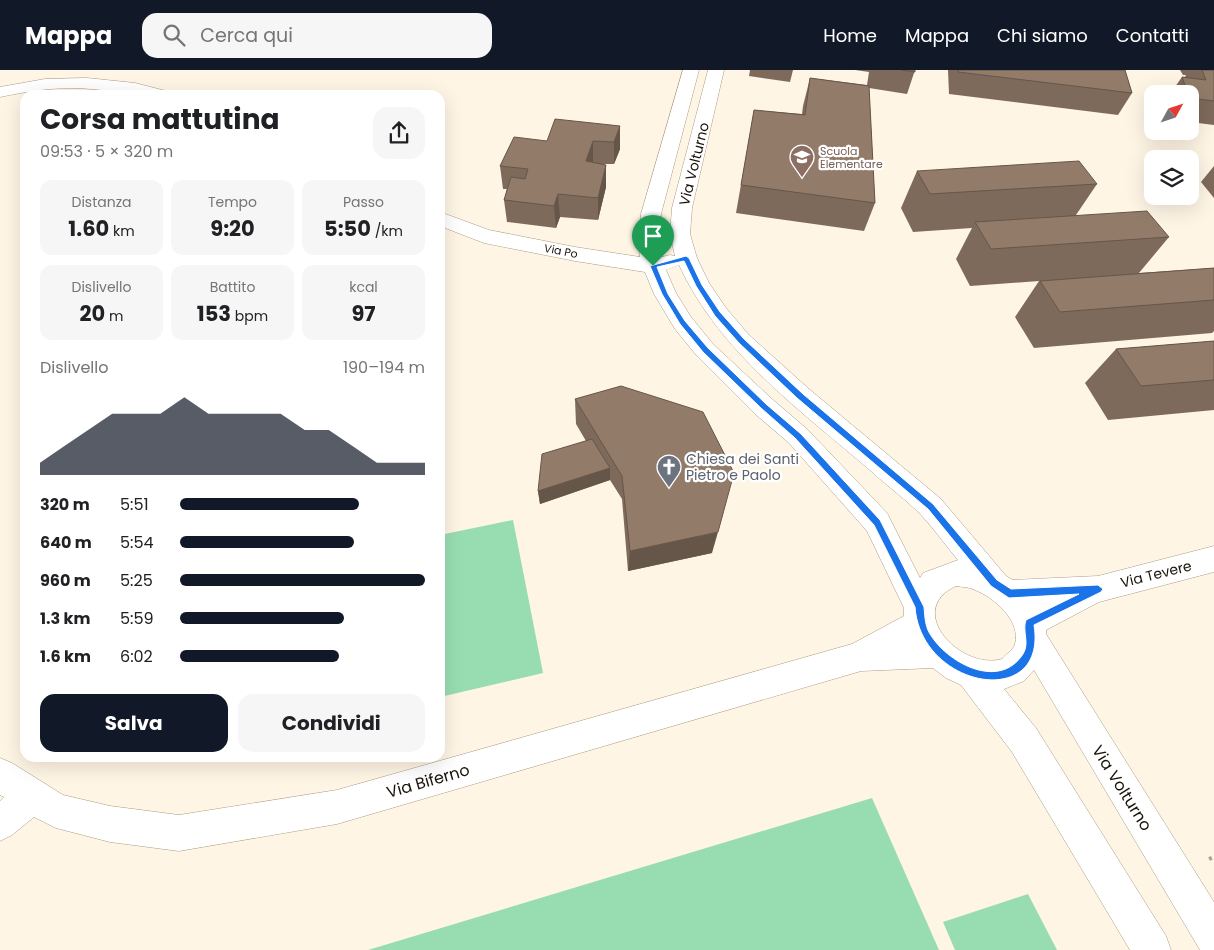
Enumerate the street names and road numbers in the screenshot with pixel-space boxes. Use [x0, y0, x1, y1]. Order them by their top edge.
street label: Via Volturno [674, 120, 714, 208]
street label: Via Po [543, 240, 579, 262]
street label: Via Tevere [1118, 555, 1194, 593]
street label: Via Volturno [1086, 741, 1158, 835]
street label: Via Biferno [384, 758, 472, 804]

